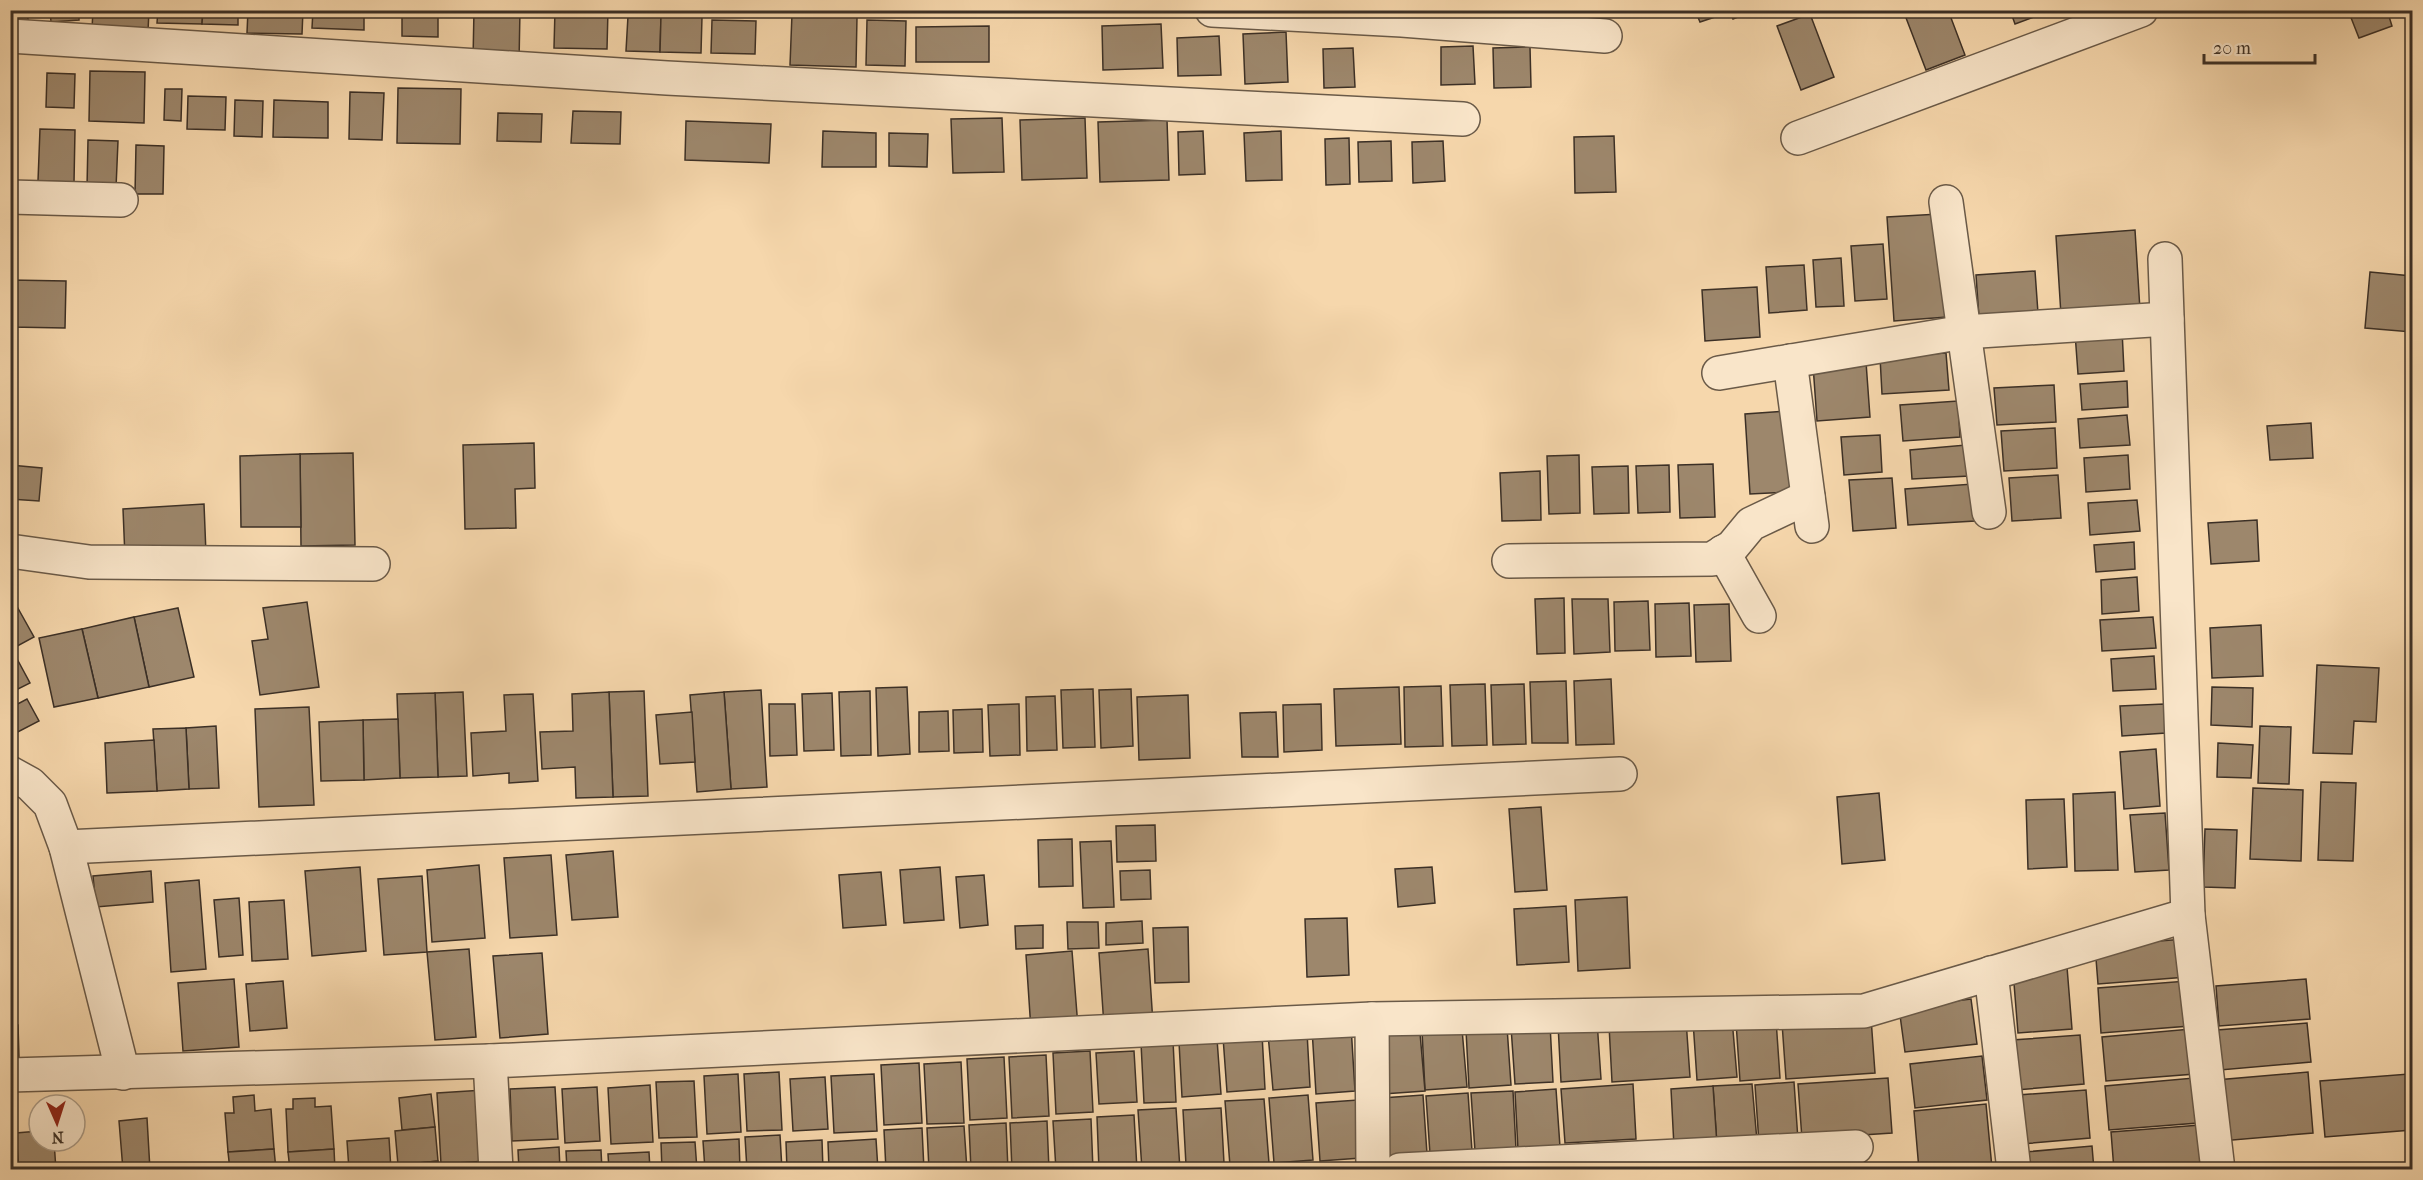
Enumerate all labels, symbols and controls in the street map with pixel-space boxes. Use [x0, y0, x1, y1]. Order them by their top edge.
scale bar [2204, 27, 2315, 65]
text: 20 m [2213, 38, 2251, 59]
north arrow [27, 1093, 87, 1153]
text: N [50, 1128, 64, 1147]

